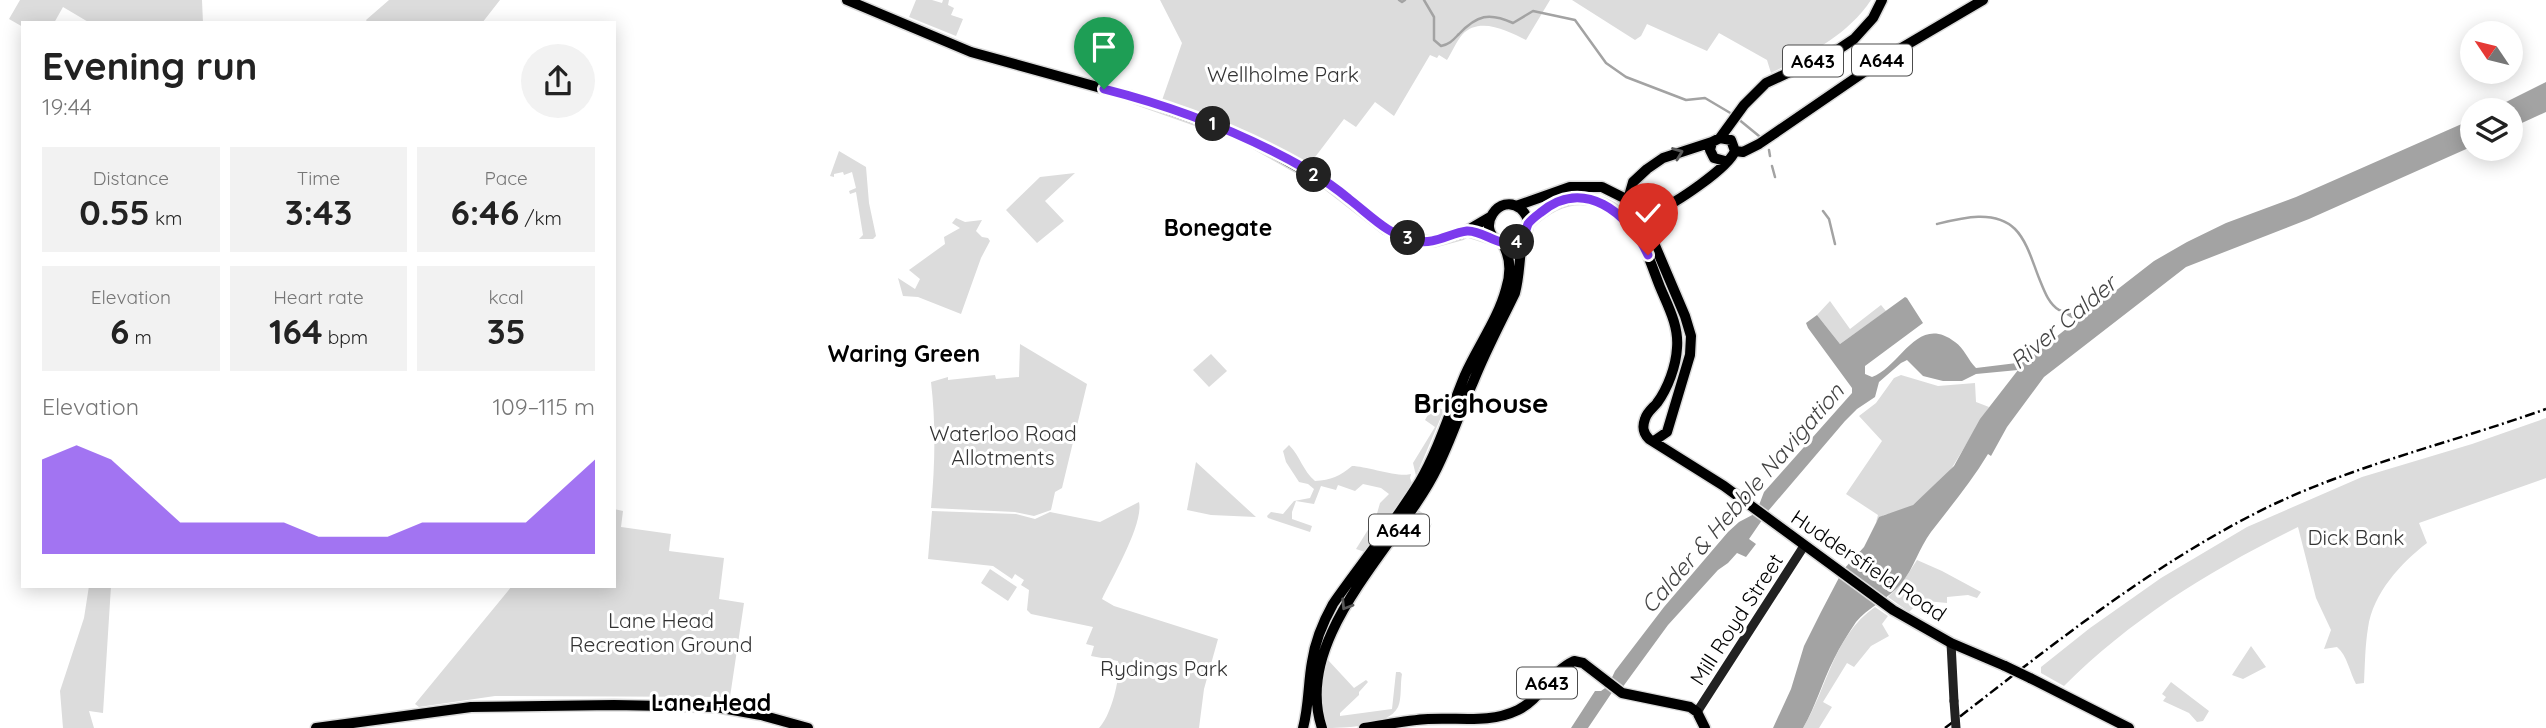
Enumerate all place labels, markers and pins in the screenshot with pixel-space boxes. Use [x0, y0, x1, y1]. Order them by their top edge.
pin [1074, 17, 1134, 89]
pin: 1 [1196, 106, 1230, 142]
pin: 2 [1296, 158, 1332, 192]
pin [1618, 183, 1678, 255]
pin: 3 [1390, 220, 1426, 256]
pin: 4 [1500, 224, 1534, 260]

